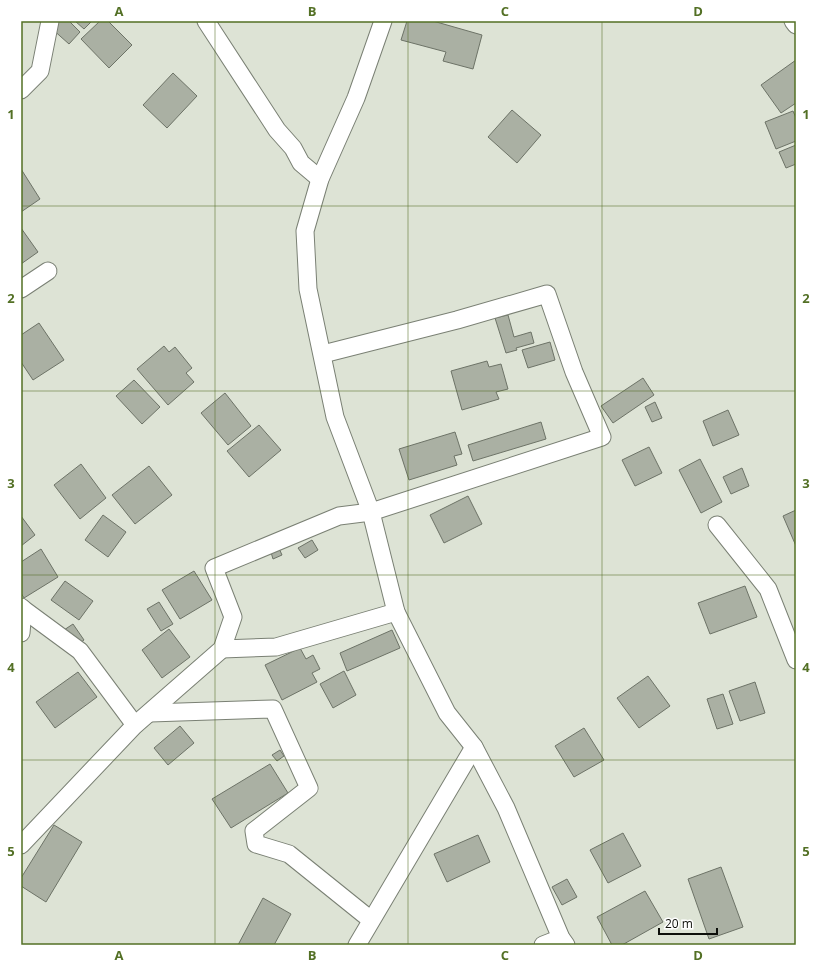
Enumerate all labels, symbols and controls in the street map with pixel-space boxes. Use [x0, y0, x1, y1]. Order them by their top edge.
text: A [115, 2, 124, 20]
text: B [308, 2, 317, 20]
text: C [501, 2, 509, 20]
text: D [693, 2, 703, 20]
text: 1 [7, 105, 15, 123]
text: 1 [802, 105, 810, 123]
text: 2 [7, 289, 15, 307]
text: 2 [802, 289, 810, 307]
text: 3 [7, 474, 15, 492]
text: 3 [802, 474, 810, 492]
text: 4 [7, 658, 15, 676]
text: 4 [802, 658, 810, 676]
text: 5 [7, 842, 15, 860]
text: 5 [802, 842, 810, 860]
scale bar [659, 910, 717, 936]
text: 20 m [665, 915, 693, 932]
text: A [115, 946, 124, 964]
text: B [308, 946, 317, 964]
text: C [501, 946, 509, 964]
text: D [693, 946, 703, 964]

